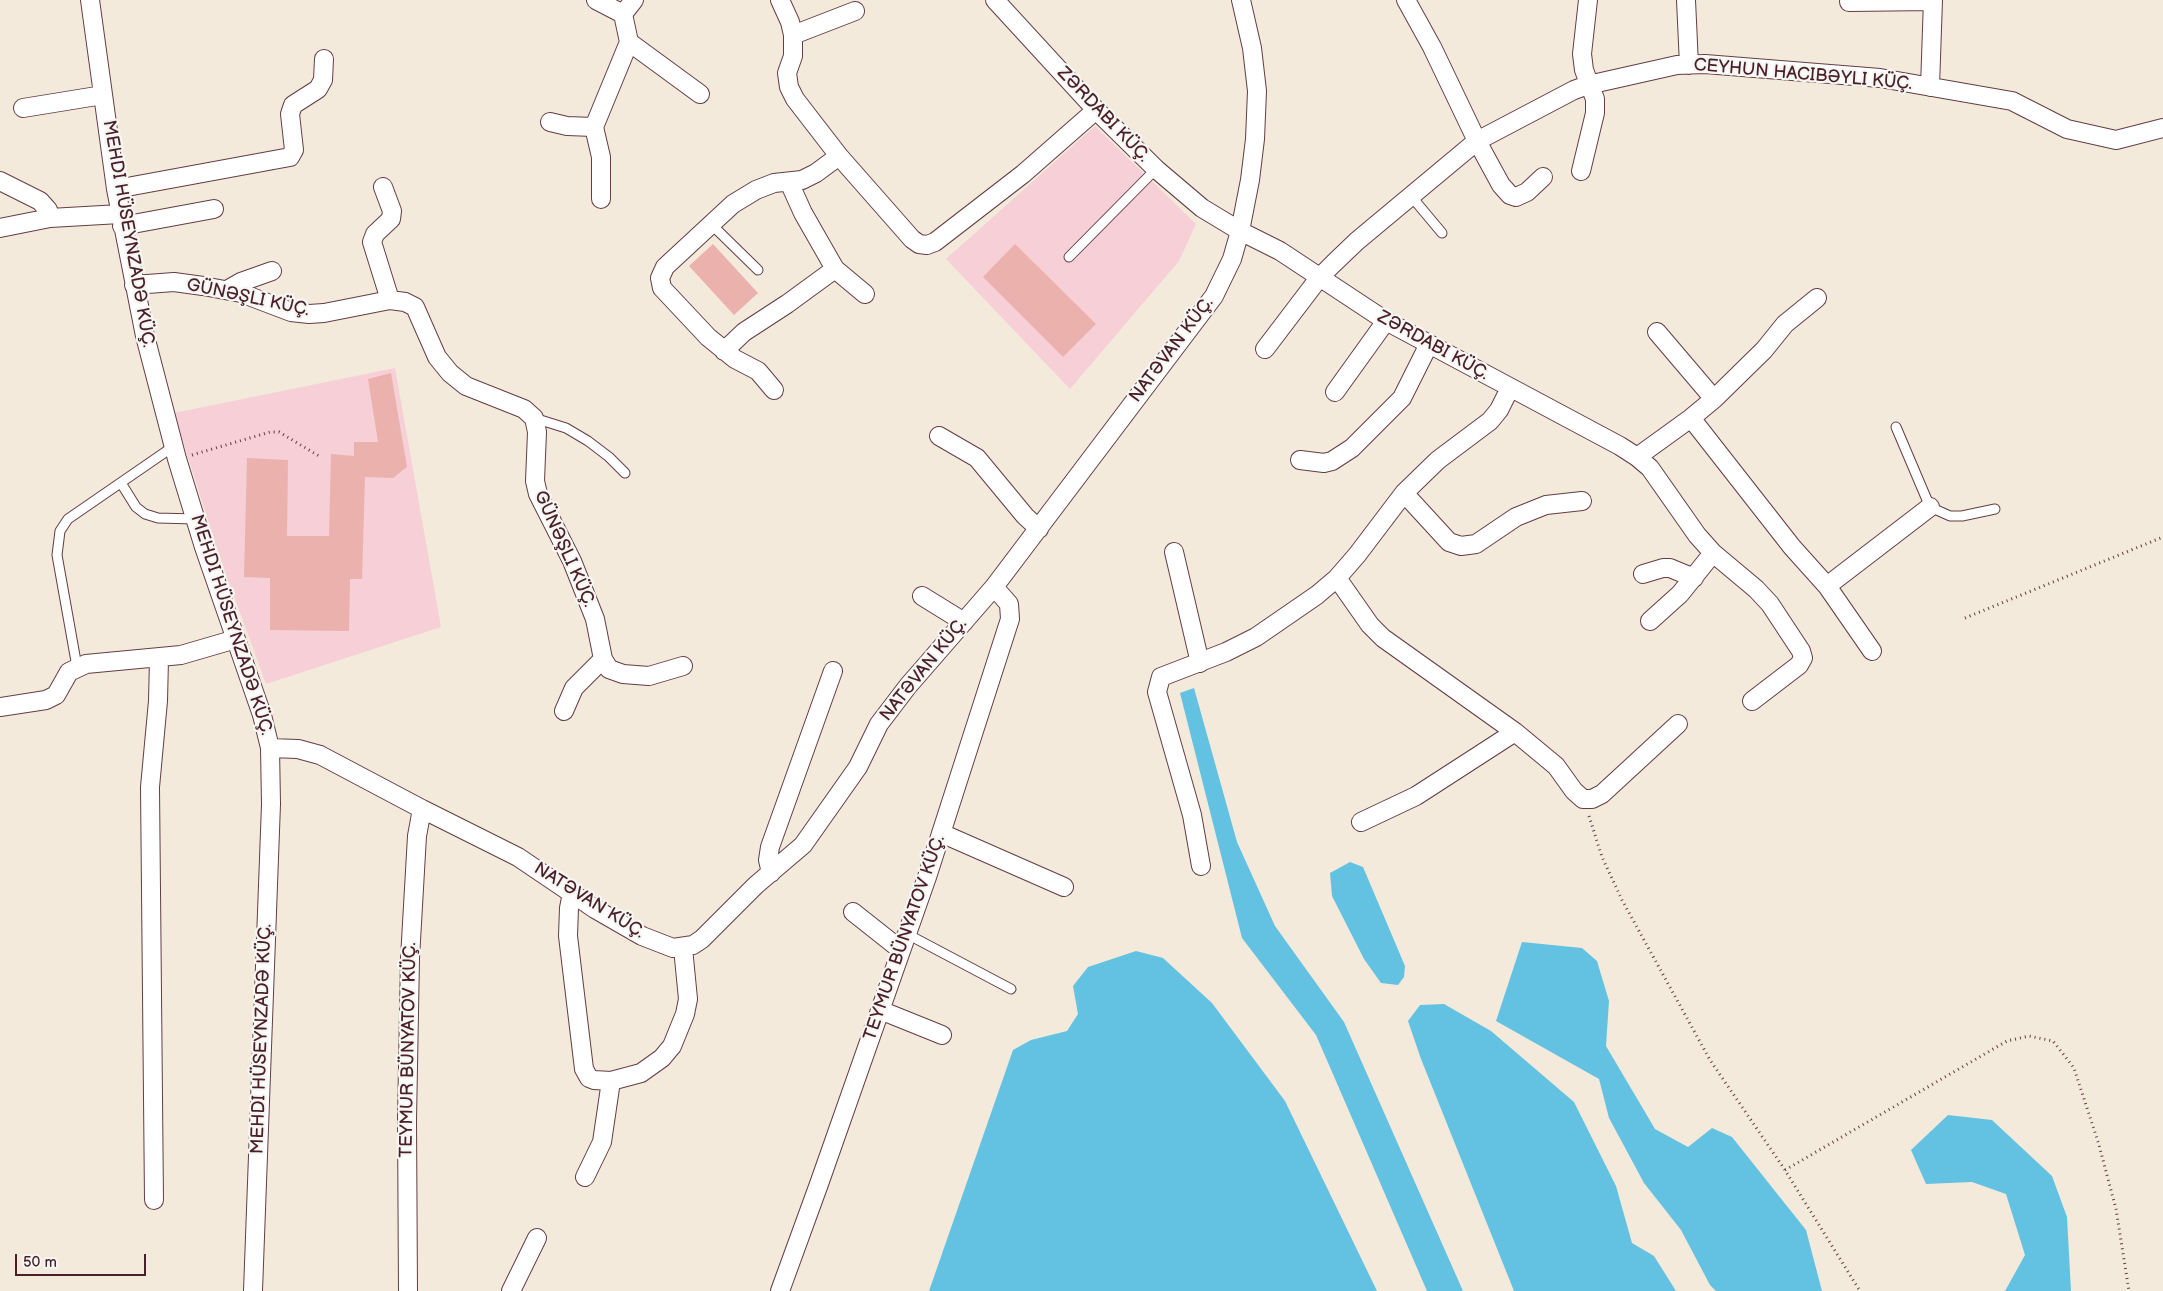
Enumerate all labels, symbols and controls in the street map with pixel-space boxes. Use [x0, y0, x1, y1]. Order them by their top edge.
street label: CEYHUN HACIBƏYLI KÜÇ. [1693, 55, 1913, 95]
street label: ZƏRDABI KÜÇ. [1052, 63, 1154, 167]
street label: MEHDI HÜSEYNZADƏ KÜÇ. [97, 119, 159, 349]
street label: GÜNƏŞLI KÜÇ. [185, 274, 311, 322]
street label: NATƏVAN KÜÇ. [1125, 293, 1219, 407]
street label: ZƏRDABI KÜÇ. [1374, 307, 1492, 385]
street label: GÜNƏŞLI KÜÇ. [529, 487, 599, 611]
street label: MEHDI HÜSEYNZADƏ KÜÇ. [185, 512, 277, 738]
street label: NATƏVAN KÜÇ. [876, 614, 972, 726]
street label: TEYMUR BÜNYATOV KÜÇ. [860, 833, 950, 1043]
street label: NATƏVAN KÜÇ. [530, 858, 648, 944]
street label: MEHDI HÜSEYNZADƏ KÜÇ. [247, 923, 277, 1155]
street label: TEYMUR BÜNYATOV KÜÇ. [396, 942, 422, 1158]
scale bar [18, 1244, 149, 1276]
text: 50 m [23, 1253, 57, 1272]

